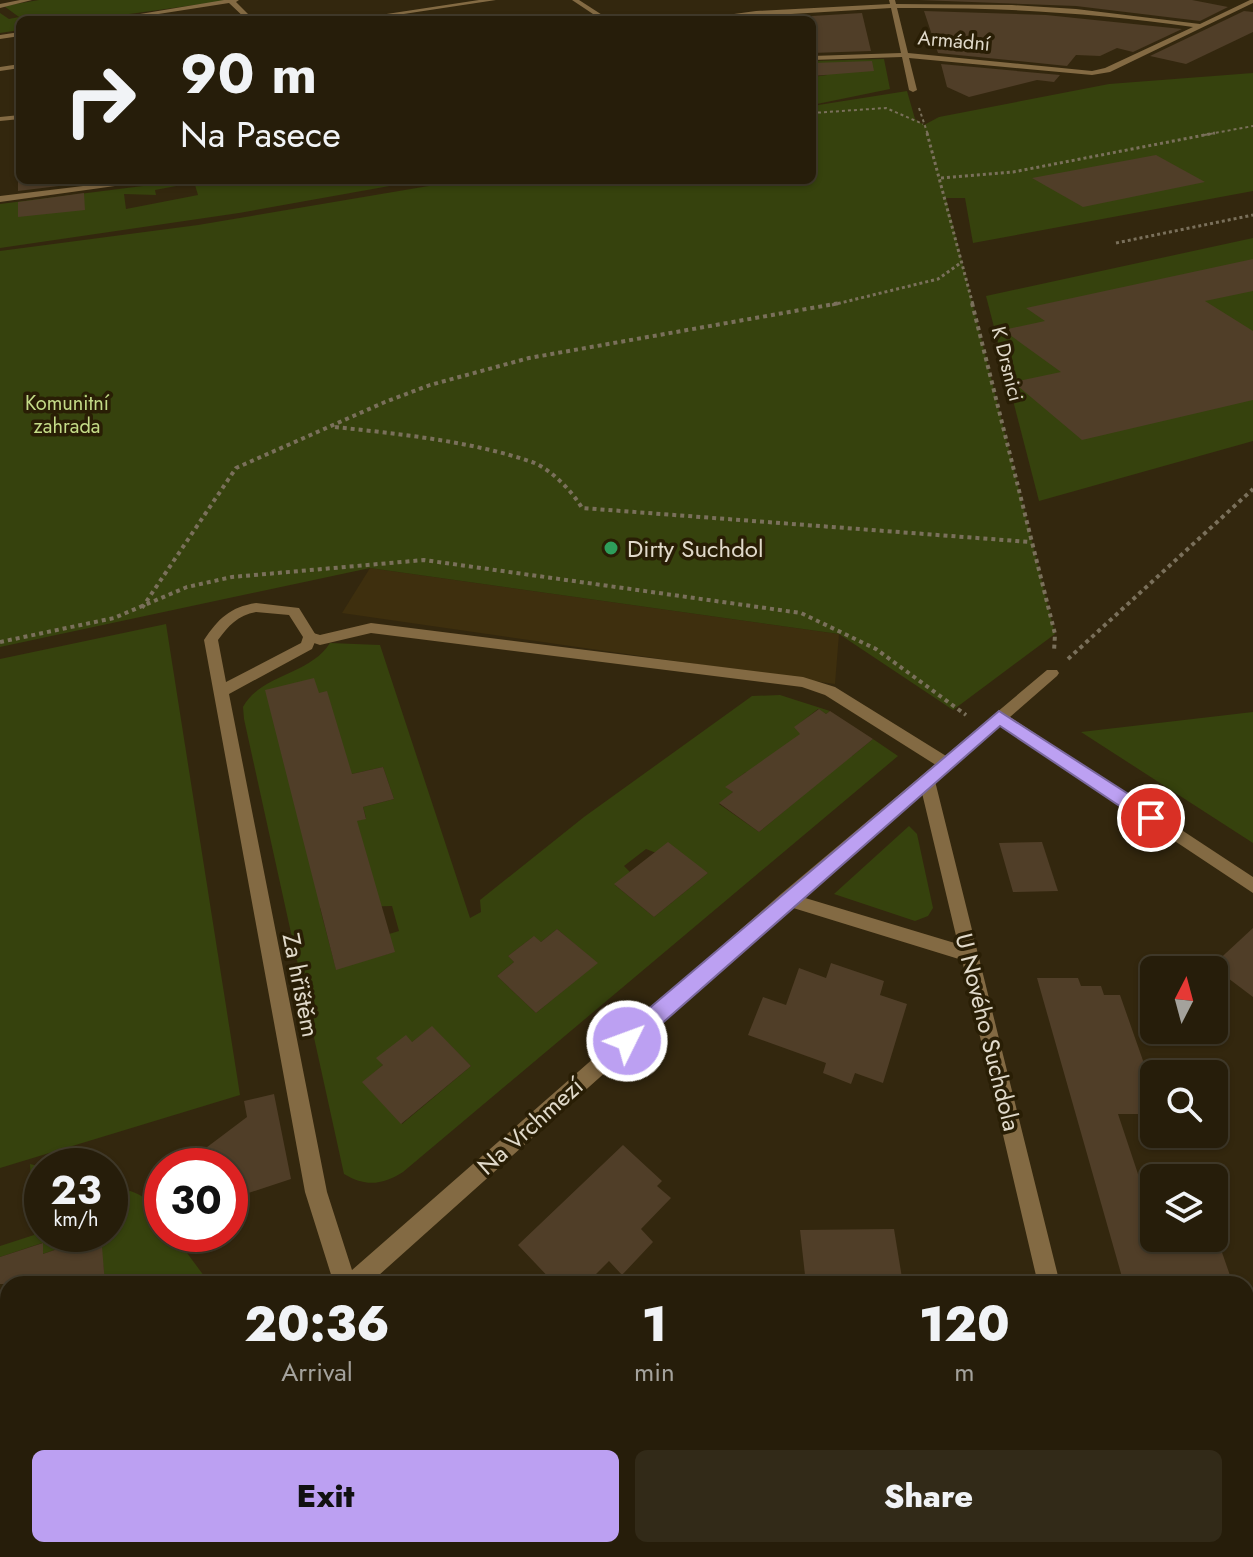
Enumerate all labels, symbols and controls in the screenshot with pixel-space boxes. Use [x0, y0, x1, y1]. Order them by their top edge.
street label: Armádní [917, 23, 992, 59]
text: 90 m [180, 33, 317, 114]
icon: right [48, 48, 152, 152]
text: Na Pasece [180, 108, 341, 160]
street label: K Drsnici [984, 323, 1030, 405]
park label: Komunitní zahrada [25, 389, 110, 441]
place label: Dirty Suchdol [627, 531, 763, 566]
marker: Dirty Suchdol [602, 539, 620, 557]
pin [1117, 784, 1185, 852]
icon: arrive [1129, 796, 1173, 840]
street label: U Nového Suchdola [946, 929, 1030, 1135]
street label: Za hřištěm [274, 930, 328, 1040]
north arrow [1140, 956, 1228, 1044]
map controls [1140, 956, 1228, 1252]
position arrow [585, 999, 669, 1083]
button: search [1140, 1060, 1228, 1148]
street label: Na Vrchmezí [469, 1069, 591, 1183]
speed limit sign: 30 [144, 1148, 248, 1252]
text: 23 [50, 1161, 102, 1219]
button: layers [1140, 1164, 1228, 1252]
text: km/h [53, 1205, 99, 1234]
text: 20:36 [244, 1290, 390, 1359]
text: 1 [642, 1290, 667, 1359]
text: 120 [919, 1290, 1010, 1359]
text: Arrival [281, 1353, 353, 1391]
text: min [634, 1353, 675, 1391]
text: m [954, 1353, 975, 1391]
button: Exit [32, 1450, 619, 1542]
button: Share [635, 1450, 1222, 1542]

